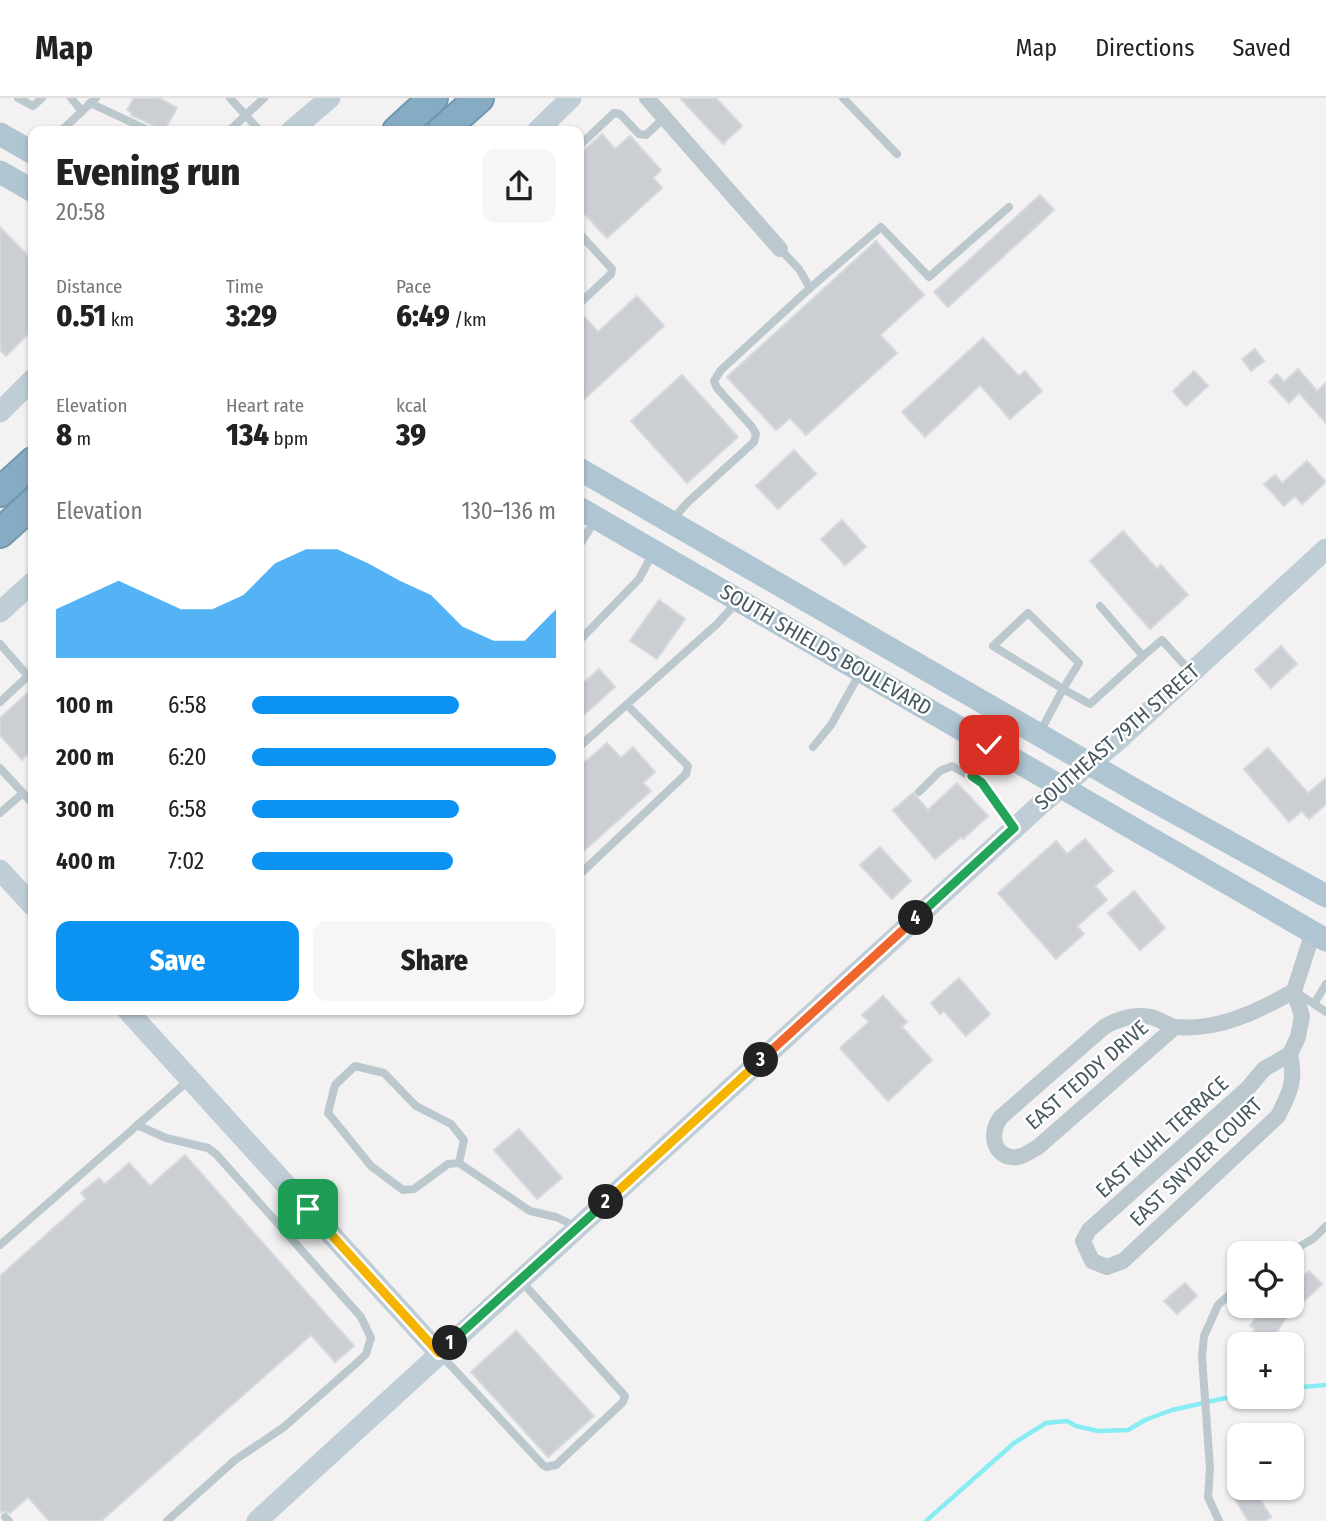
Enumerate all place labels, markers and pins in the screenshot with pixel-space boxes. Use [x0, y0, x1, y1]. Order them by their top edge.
pin [959, 715, 1019, 775]
pin: 4 [898, 900, 934, 936]
pin: 3 [744, 1042, 778, 1077]
pin [278, 1179, 338, 1239]
pin: 2 [588, 1184, 624, 1220]
pin: 1 [433, 1326, 468, 1360]

